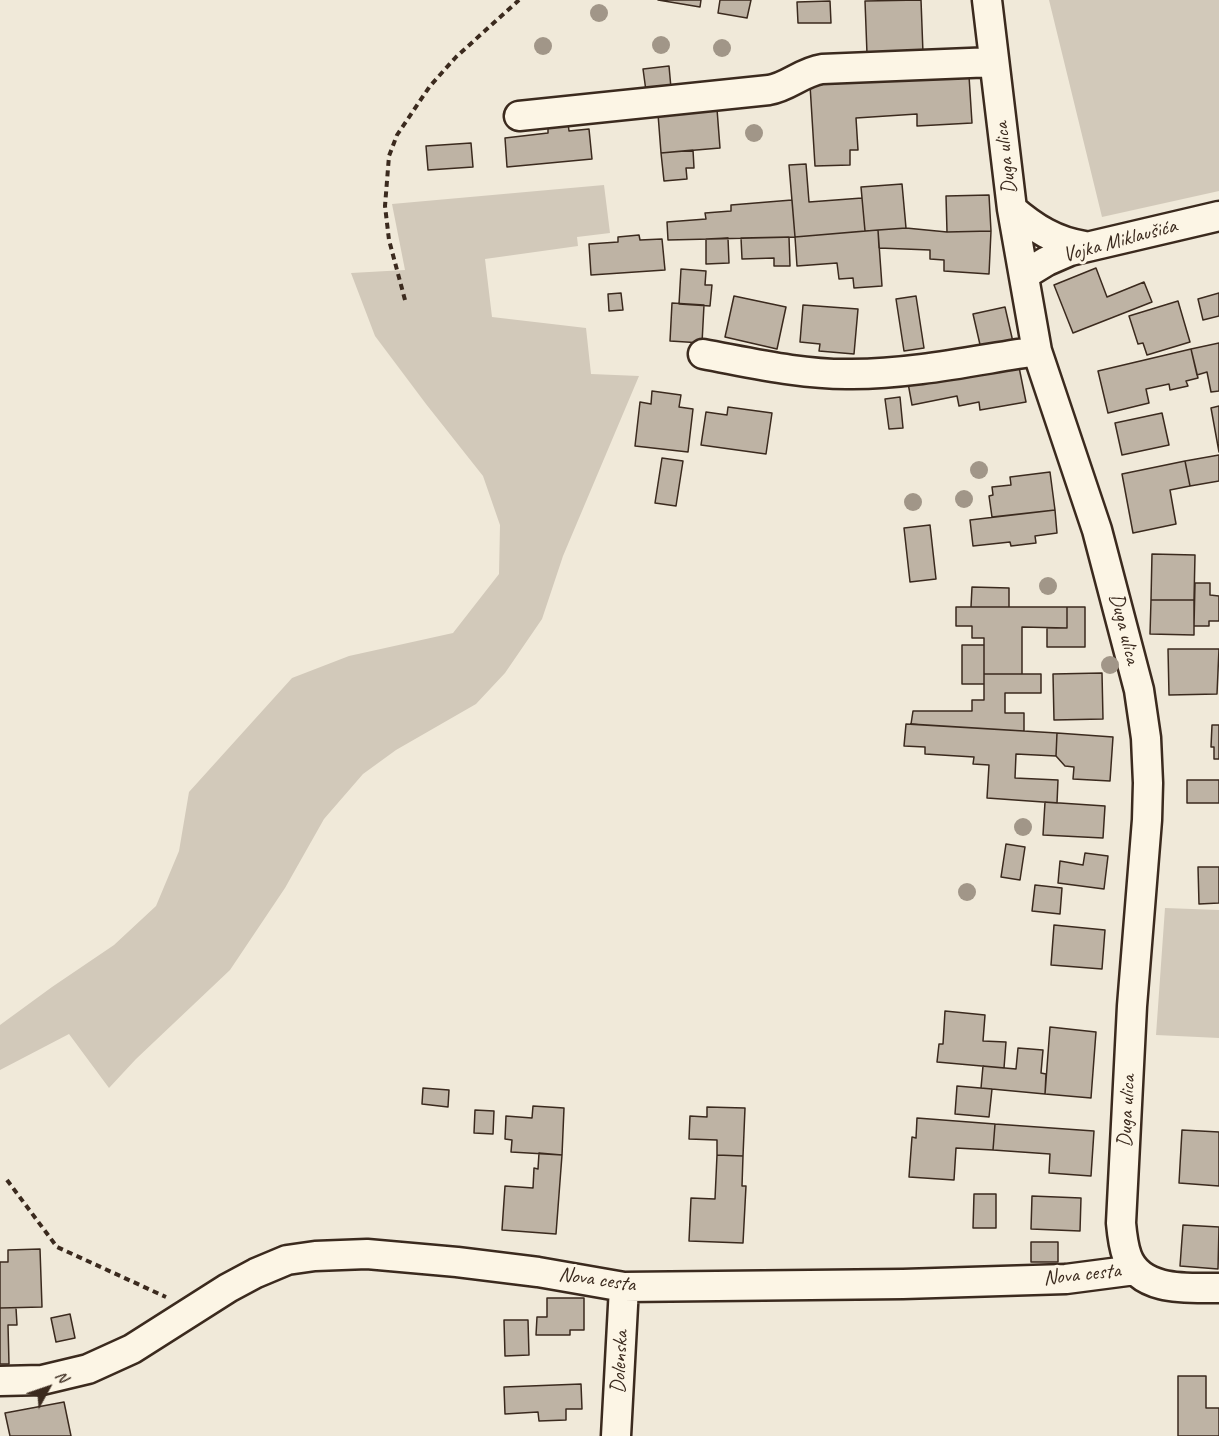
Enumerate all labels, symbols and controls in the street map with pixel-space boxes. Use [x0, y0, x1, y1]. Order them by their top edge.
street label: Duga ulica [989, 121, 1023, 195]
street label: Vojka Miklaušića [1060, 214, 1180, 268]
street label: Duga ulica [1103, 591, 1145, 667]
street label: Duga ulica [1113, 1074, 1141, 1148]
street label: Nova cesta [1042, 1258, 1122, 1292]
street label: Nova cesta [557, 1262, 637, 1298]
street label: Dolenska [606, 1330, 634, 1394]
north arrow [18, 1358, 78, 1418]
text: N [51, 1366, 73, 1387]

